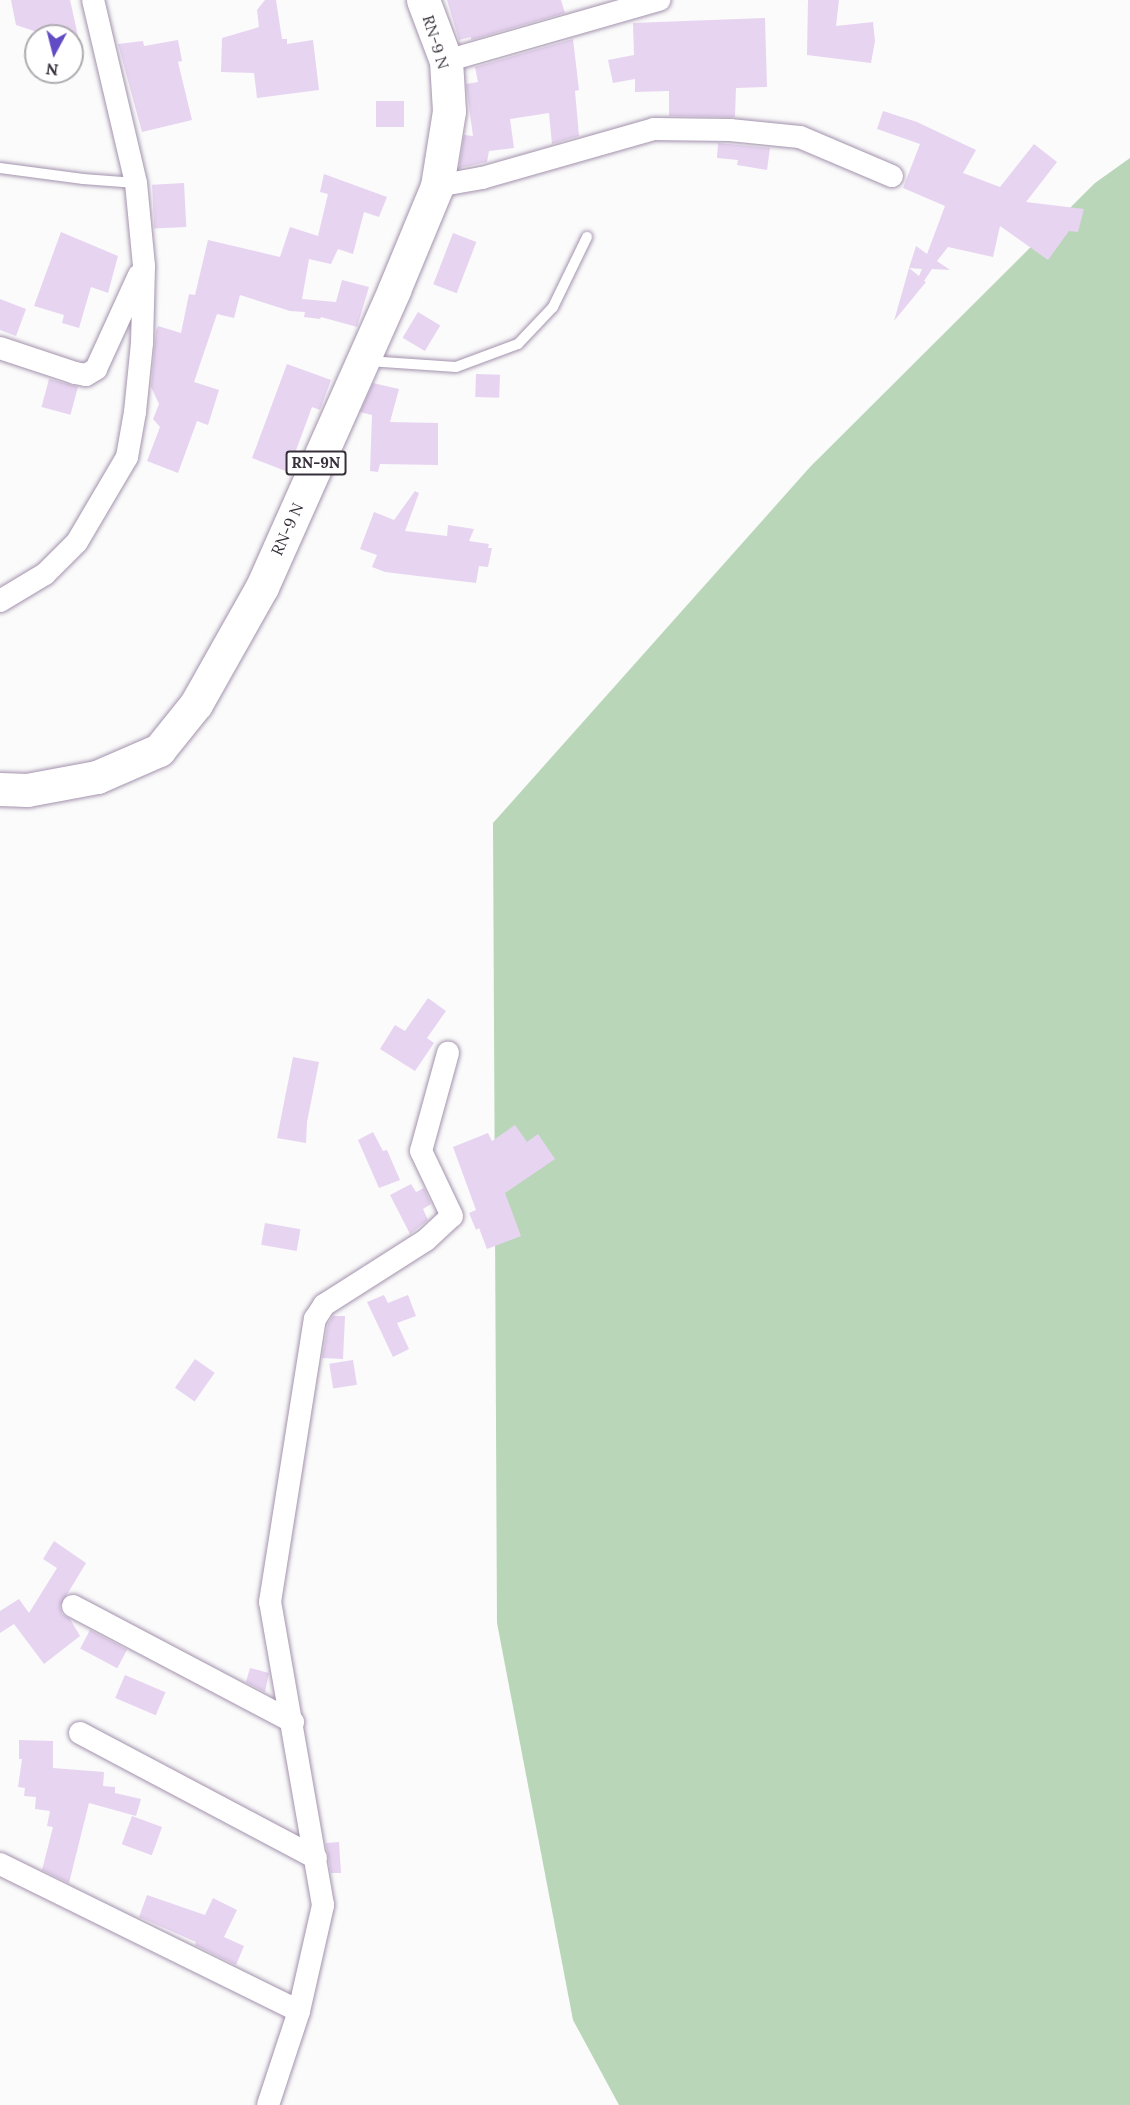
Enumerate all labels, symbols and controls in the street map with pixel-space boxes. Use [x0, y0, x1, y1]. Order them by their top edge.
street label: RN-9 N [419, 13, 453, 71]
north arrow [24, 24, 84, 84]
text: N [45, 59, 59, 81]
road number: RN-9N [284, 451, 348, 475]
street label: RN-9 N [267, 500, 307, 558]

